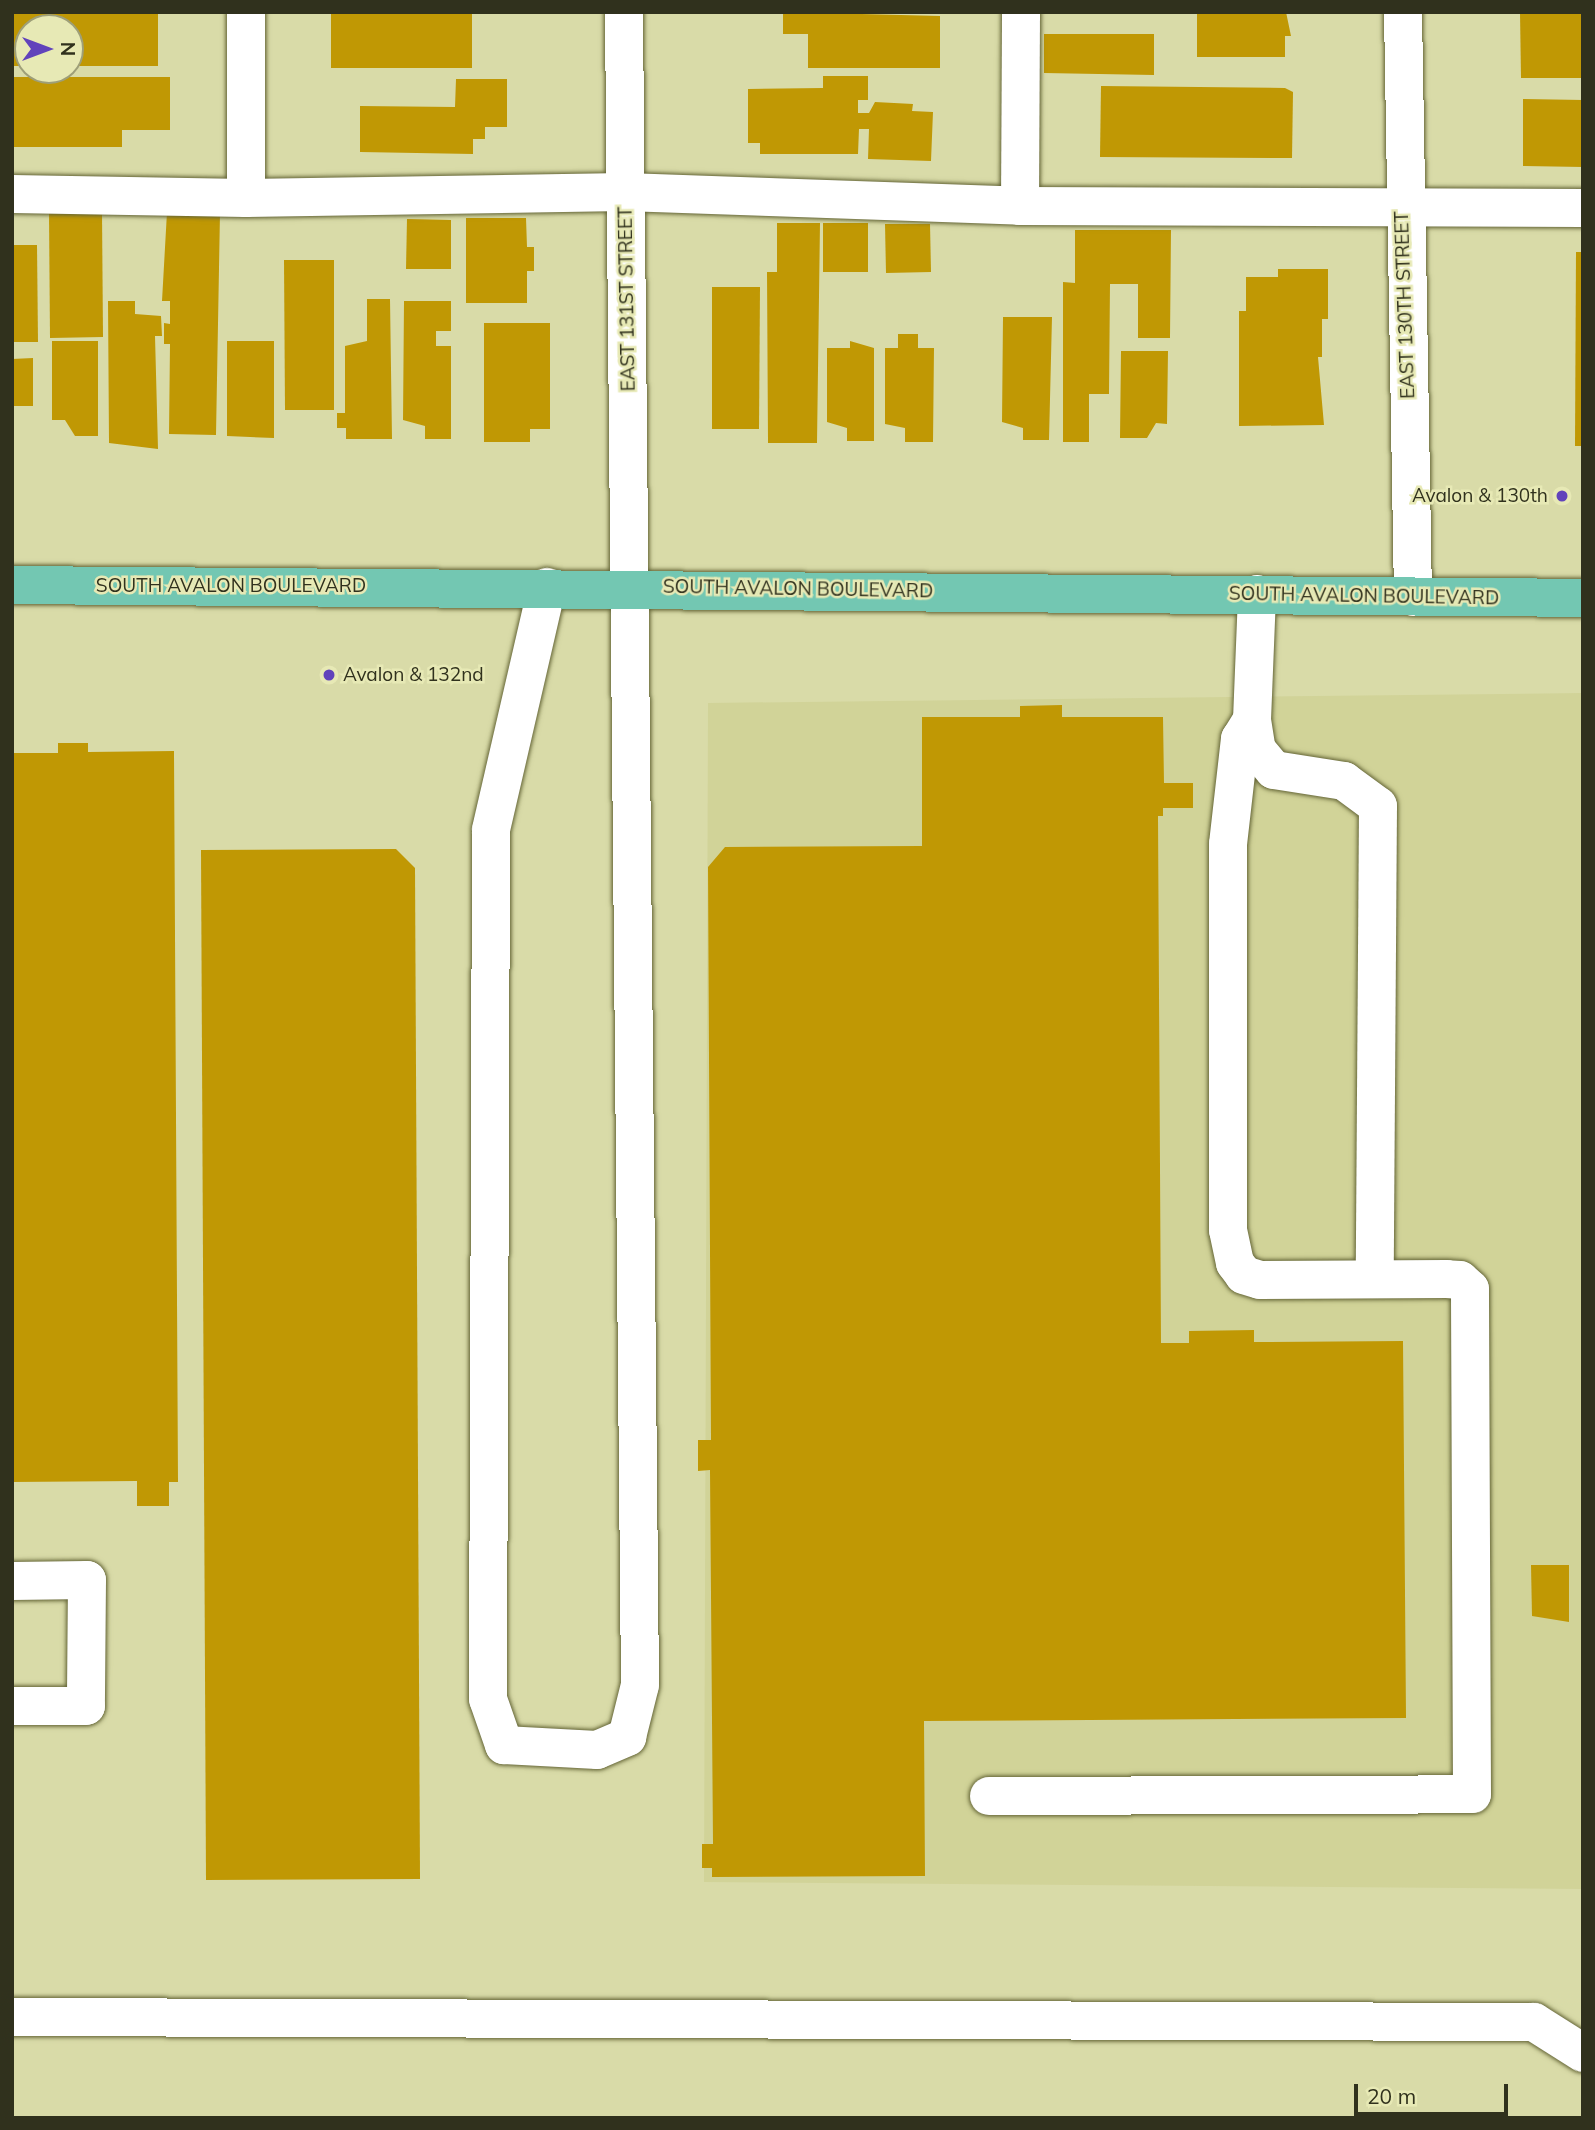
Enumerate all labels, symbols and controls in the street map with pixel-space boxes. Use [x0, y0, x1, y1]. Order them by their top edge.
north arrow [14, 14, 84, 84]
text: N [56, 42, 80, 56]
street label: EAST 131ST STREET [614, 206, 640, 392]
street label: EAST 130TH STREET [1390, 211, 1420, 399]
place label: Avalon & 130th [1412, 485, 1548, 507]
marker: Avalon & 130th [1554, 488, 1570, 504]
street label: SOUTH AVALON BOULEVARD [96, 575, 366, 597]
street label: SOUTH AVALON BOULEVARD [663, 575, 933, 603]
street label: SOUTH AVALON BOULEVARD [1229, 582, 1499, 610]
place label: Avalon & 132nd [343, 664, 484, 686]
marker: Avalon & 132nd [321, 667, 337, 683]
scale bar [1357, 2070, 1511, 2114]
text: 20 m [1367, 2083, 1416, 2109]

